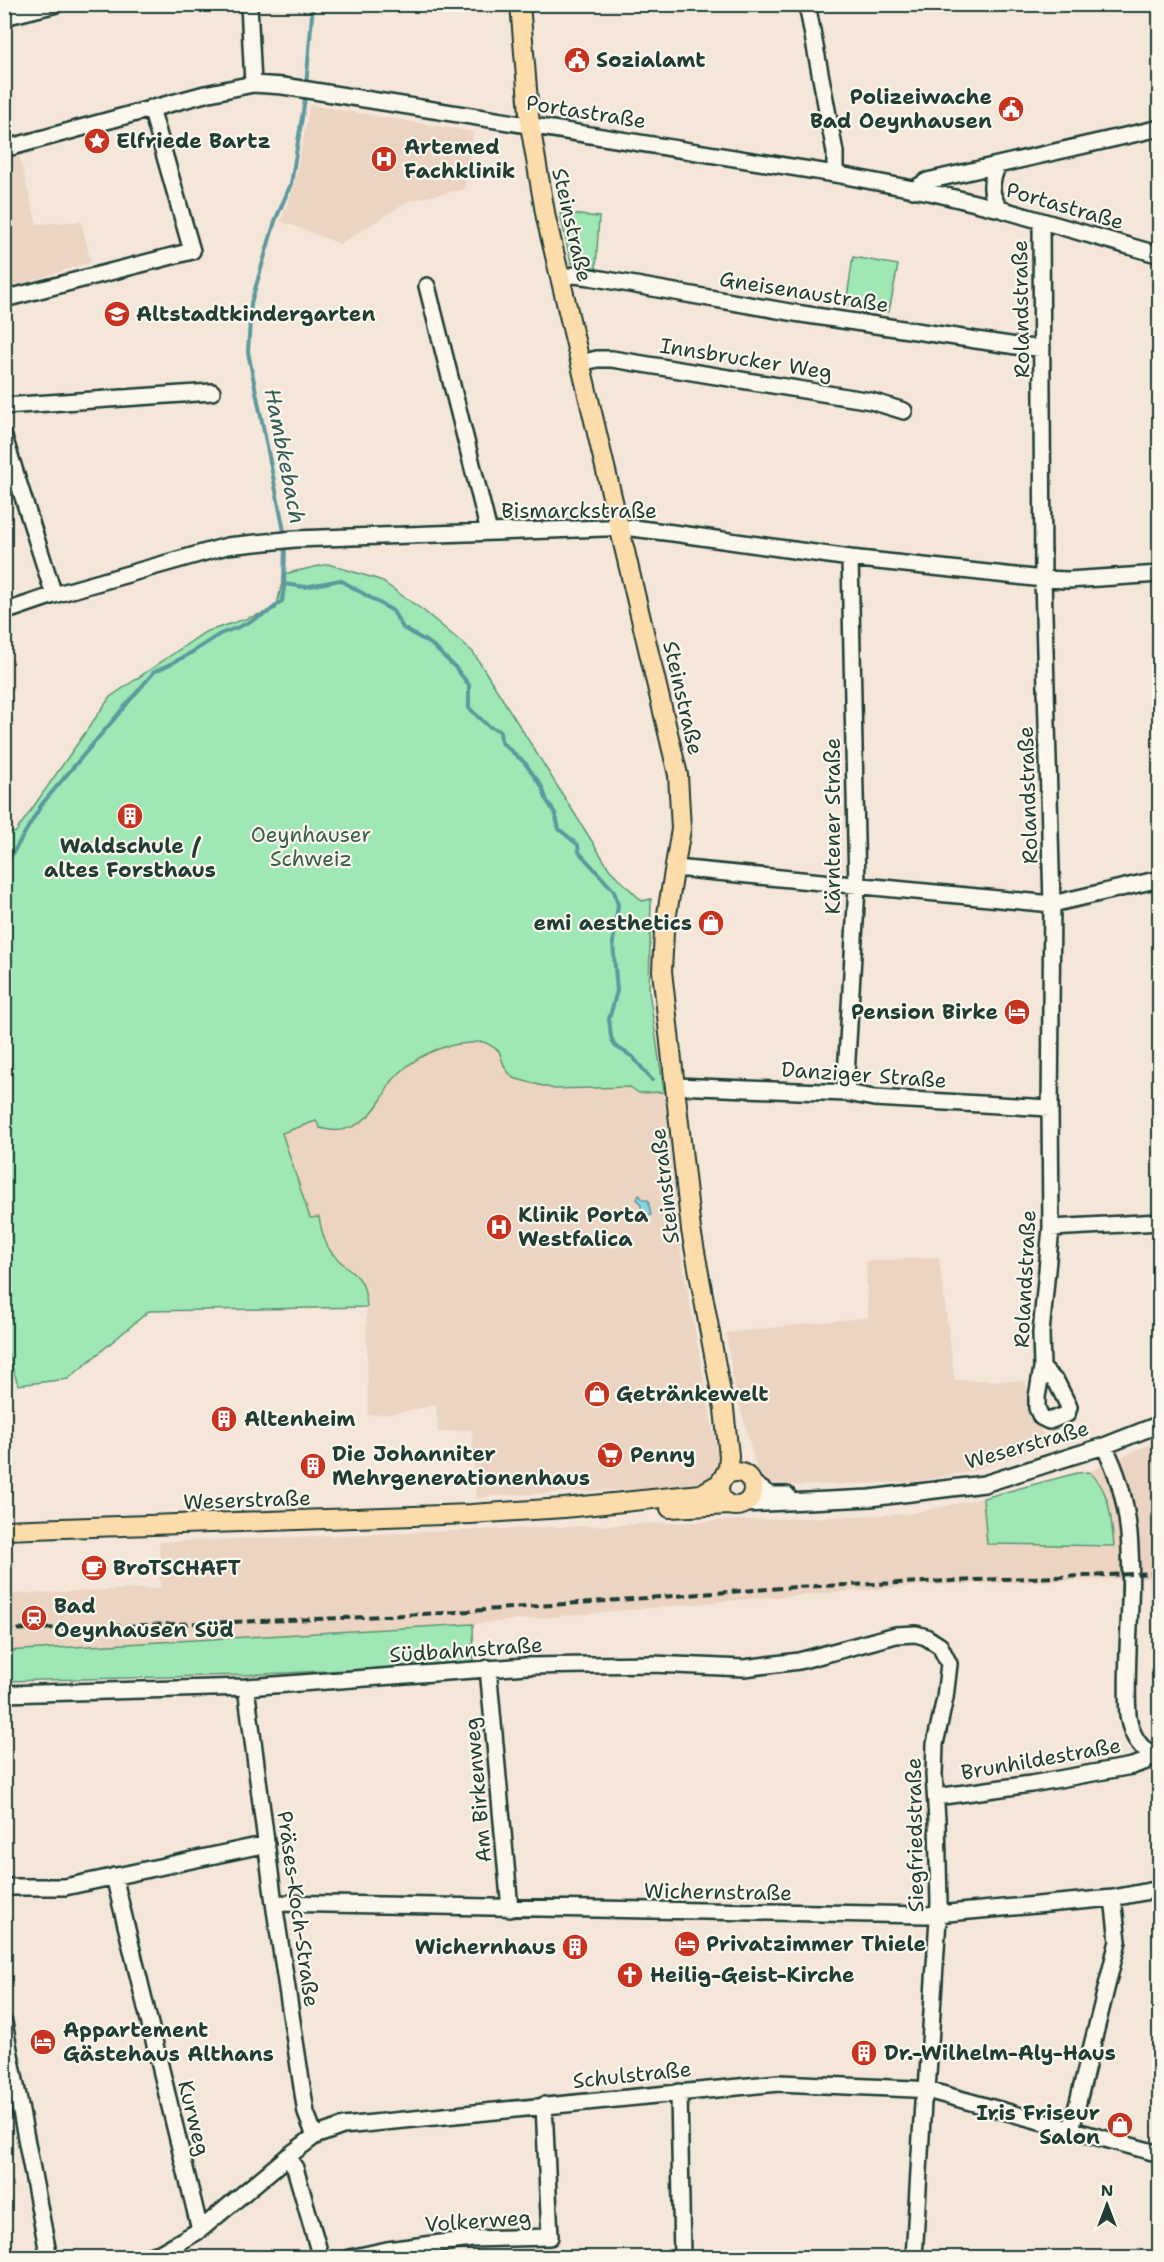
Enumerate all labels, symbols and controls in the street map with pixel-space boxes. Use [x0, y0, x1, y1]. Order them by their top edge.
public building icon: Sozialamt [562, 45, 592, 75]
place label: Sozialamt [596, 46, 705, 74]
place label: Polizeiwache Bad Oeynhausen [810, 83, 992, 135]
street label: Portastraße [524, 89, 648, 135]
public building icon: Polizeiwache Bad Oeynhausen [996, 94, 1026, 124]
place icon: Elfriede Bartz [82, 126, 112, 156]
place label: Elfriede Bartz [116, 127, 271, 155]
place label: Artemed Fachklinik [404, 133, 515, 185]
hospital icon: Artemed Fachklinik [369, 144, 399, 174]
street label: Steinstraße [545, 165, 599, 285]
street label: Portastraße [1003, 176, 1127, 236]
street label: Rolandstraße [1006, 240, 1036, 378]
street label: Gneisenaustraße [717, 265, 891, 319]
school or university icon: Altstadtkindergarten [102, 299, 132, 329]
place label: Altstadtkindergarten [136, 300, 375, 328]
street label: Innsbrucker Weg [658, 332, 834, 386]
water label: Hambkebach [258, 386, 312, 526]
street label: Bismarckstraße [501, 497, 657, 525]
street label: Steinstraße [656, 638, 710, 758]
street label: Rolandstraße [1012, 726, 1044, 864]
street label: Kärntener Straße [819, 737, 847, 915]
building icon: Waldschule / altes Forsthaus [115, 801, 145, 831]
park label: Oeynhauser Schweiz [251, 821, 371, 873]
place label: Waldschule / altes Forsthaus [44, 832, 216, 884]
shop icon: emi aesthetics [696, 908, 726, 938]
place label: emi aesthetics [533, 909, 692, 937]
hotel icon: Pension Birke [1002, 997, 1032, 1027]
place label: Pension Birke [851, 998, 998, 1026]
street label: Danziger Straße [780, 1055, 948, 1095]
street label: Steinstraße [644, 1127, 686, 1245]
place label: Klinik Porta Westfalica [518, 1201, 649, 1253]
street label: Rolandstraße [1007, 1209, 1043, 1349]
hospital icon: Klinik Porta Westfalica [484, 1212, 514, 1242]
shop icon: Getränkewelt [582, 1379, 612, 1409]
place label: Getränkewelt [616, 1380, 768, 1408]
building icon: Altenheim [209, 1404, 239, 1434]
place label: Altenheim [244, 1405, 355, 1433]
street label: Weserstraße [962, 1414, 1092, 1476]
place label: Die Johanniter Mehrgenerationenhaus [332, 1440, 590, 1492]
supermarket icon: Penny [595, 1440, 625, 1470]
place label: Penny [630, 1441, 695, 1469]
building icon: Die Johanniter Mehrgenerationenhaus [298, 1451, 328, 1481]
street label: Weserstraße [183, 1484, 311, 1516]
cafe icon: BroTSCHAFT [79, 1553, 109, 1583]
place label: BroTSCHAFT [113, 1554, 241, 1582]
place label: Bad Oeynhausen Süd [54, 1592, 234, 1644]
station icon: Bad Oeynhausen Süd [19, 1603, 49, 1633]
street label: Südbahnstraße [388, 1631, 544, 1669]
street label: Am Birkenweg [458, 1716, 498, 1864]
street label: Brunhildestraße [959, 1731, 1123, 1787]
street label: Siegfriedstraße [900, 1757, 930, 1913]
street label: Präses-Koch-Straße [270, 1809, 326, 2009]
street label: Wichernstraße [644, 1877, 792, 1907]
hotel icon: Privatzimmer Thiele [672, 1929, 702, 1959]
place label: Privatzimmer Thiele [706, 1930, 926, 1958]
building icon: Wichernhaus [560, 1932, 590, 1962]
place label: Wichernhaus [415, 1933, 556, 1961]
church icon: Heilig-Geist-Kirche [615, 1960, 645, 1990]
place label: Heilig-Geist-Kirche [650, 1961, 855, 1989]
place label: Appartement Gästehaus Althans [63, 2016, 274, 2068]
hotel icon: Appartement Gästehaus Althans [28, 2027, 58, 2057]
building icon: Dr.-Wilhelm-Aly-Haus [849, 2038, 879, 2068]
place label: Dr.-Wilhelm-Aly-Haus [884, 2039, 1116, 2067]
street label: Schulstraße [571, 2055, 693, 2095]
street label: Kurweg [171, 2077, 217, 2159]
place label: Iris Friseur Salon [976, 2099, 1100, 2151]
shop icon: Iris Friseur Salon [1105, 2110, 1135, 2140]
north arrow [1077, 2175, 1137, 2235]
text: N [1101, 2180, 1113, 2201]
street label: Volkerweg [424, 2203, 532, 2239]

